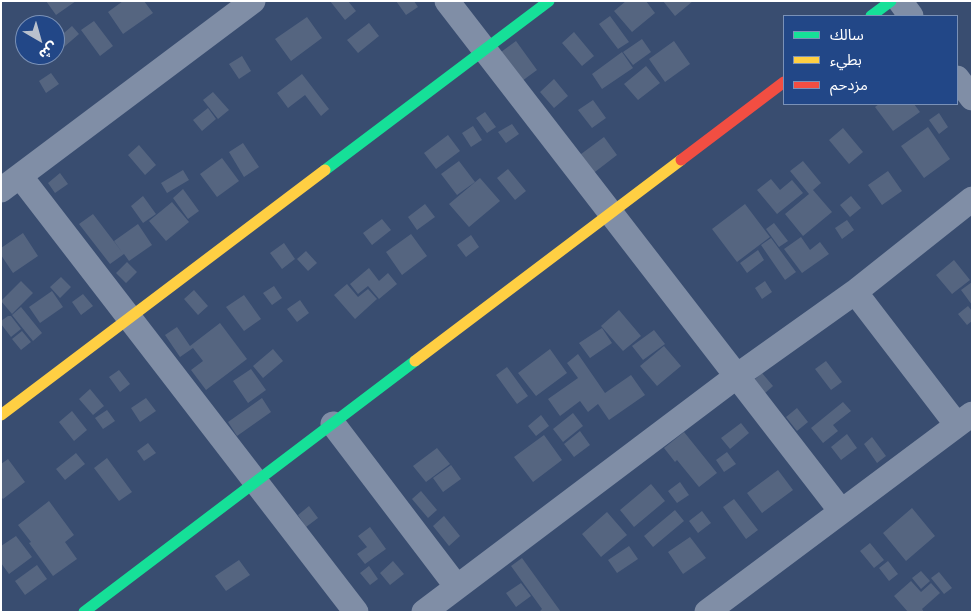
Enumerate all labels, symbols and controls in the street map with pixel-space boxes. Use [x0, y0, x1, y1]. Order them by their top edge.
north arrow [15, 15, 65, 65]
legend [783, 15, 958, 105]
text: سالك [830, 25, 864, 44]
text: ش [36, 38, 62, 64]
text: بطيء [830, 50, 862, 69]
text: مزدحم [830, 75, 868, 94]

